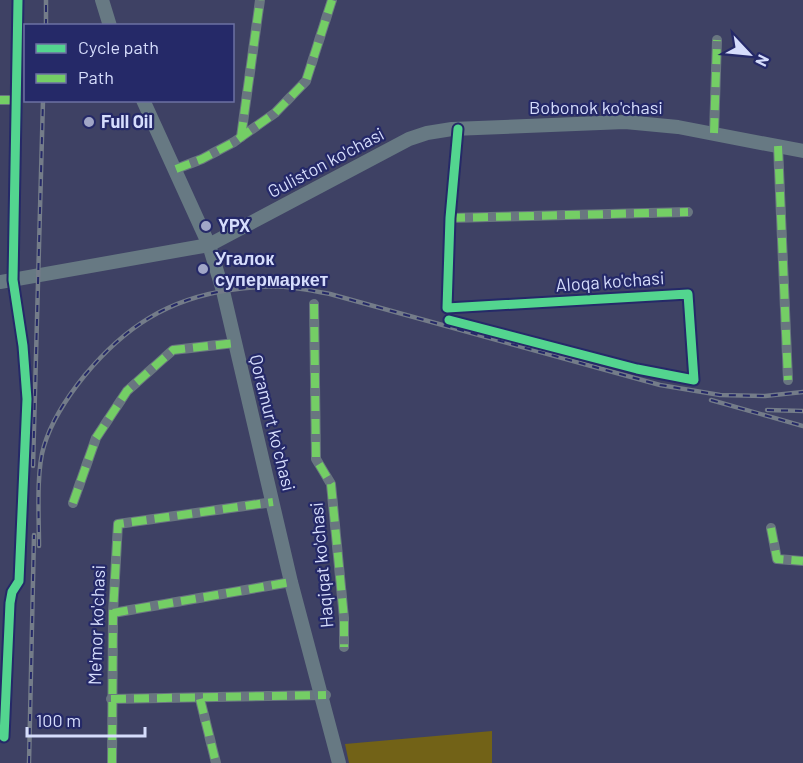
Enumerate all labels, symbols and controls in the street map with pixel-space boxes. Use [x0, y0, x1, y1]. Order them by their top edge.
legend [24, 24, 234, 102]
north arrow [719, 24, 779, 84]
text: Cycle path [78, 36, 159, 58]
text: N [752, 52, 774, 70]
text: Path [78, 66, 114, 88]
street label: Bobonok ko'chasi [529, 96, 663, 118]
place label: Full Oil [101, 110, 153, 132]
marker: Full Oil [82, 115, 96, 129]
street label: Guliston ko'chasi [264, 122, 388, 202]
place label: YPX [218, 214, 250, 236]
marker: YPX [199, 219, 213, 233]
place label: Угалок супермаркет [215, 247, 329, 290]
marker: Угалок супермаркет [196, 262, 210, 276]
street label: Aloqa ko'chasi [555, 266, 665, 296]
street label: Qoramurt koʻchasi [245, 352, 301, 493]
street label: Haqiqat ko'chasi [305, 501, 337, 629]
street label: Me'mor ko'chasi [83, 565, 109, 685]
scale bar [27, 700, 146, 738]
text: 100 m [36, 709, 81, 731]

